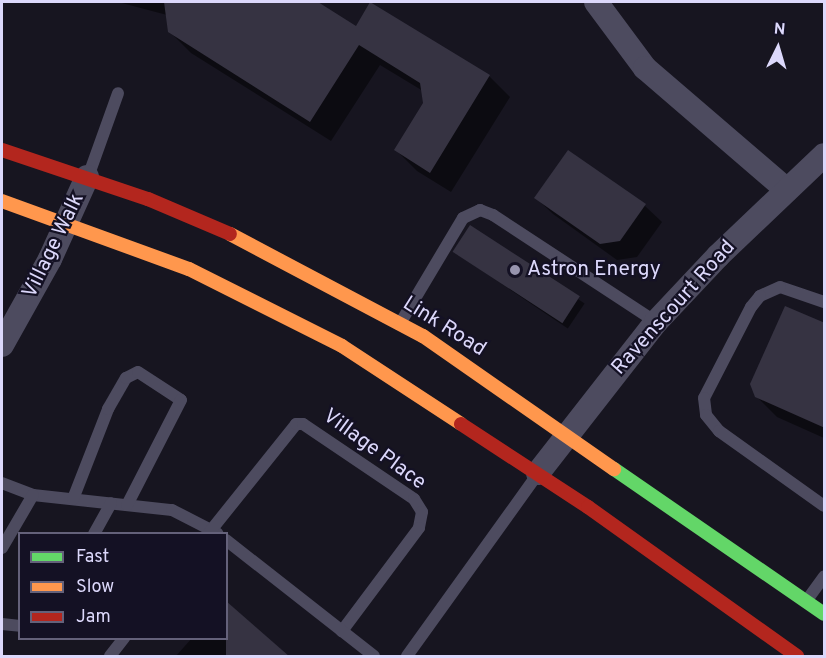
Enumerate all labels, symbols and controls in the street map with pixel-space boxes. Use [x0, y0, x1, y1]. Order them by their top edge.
north arrow [748, 18, 808, 78]
text: N [773, 20, 786, 41]
street label: Village Walk [18, 189, 90, 303]
street label: Ravenscourt Road [607, 235, 741, 381]
place label: Astron Energy [527, 257, 661, 283]
marker: Astron Energy [508, 263, 522, 277]
street label: Link Road [398, 292, 490, 362]
street label: Village Place [317, 404, 431, 496]
legend [18, 532, 228, 640]
text: Fast [76, 546, 109, 569]
text: Slow [76, 576, 114, 599]
text: Jam [76, 606, 111, 629]

